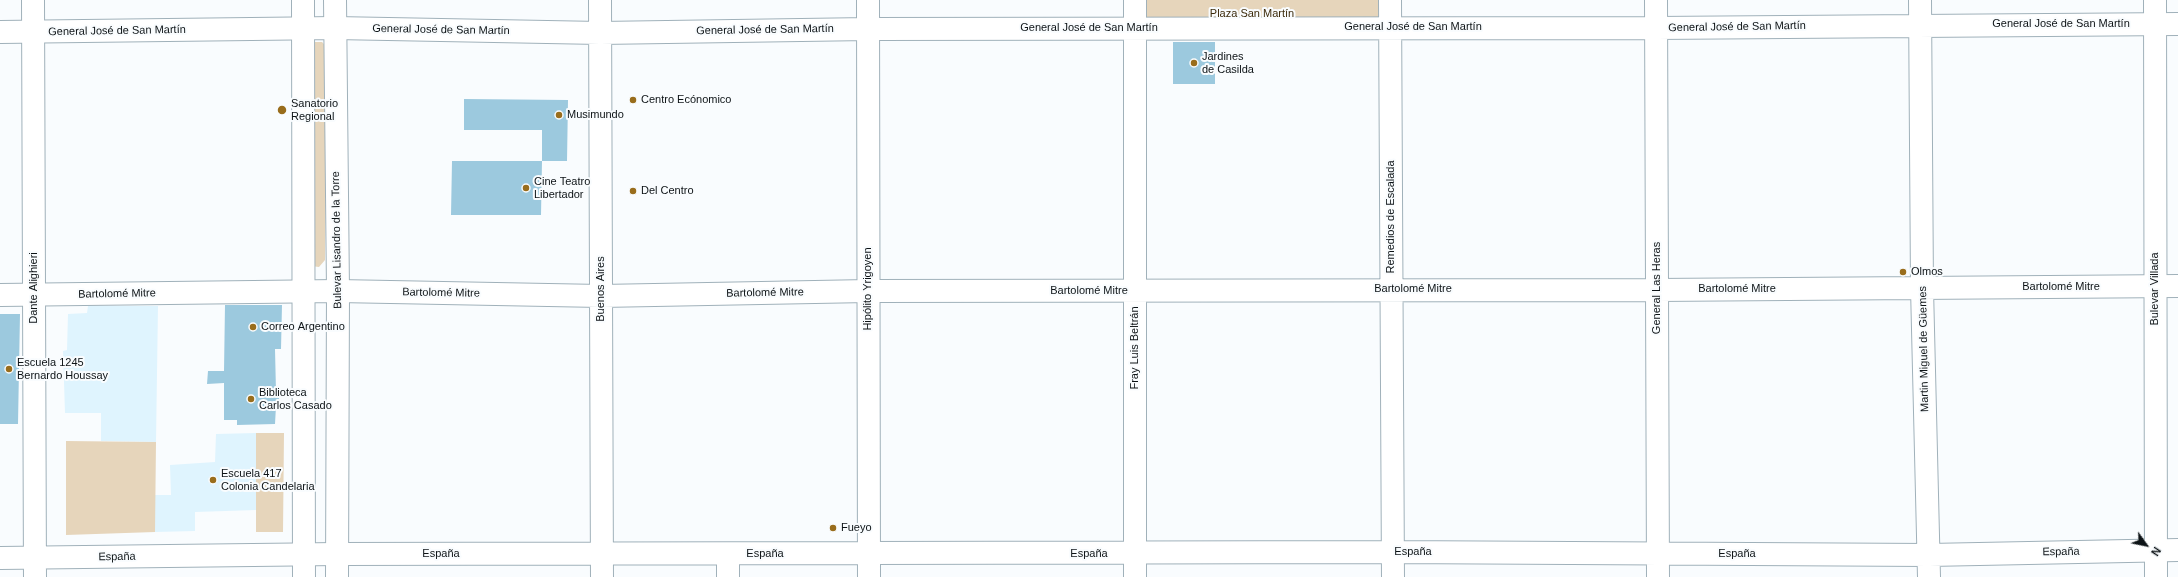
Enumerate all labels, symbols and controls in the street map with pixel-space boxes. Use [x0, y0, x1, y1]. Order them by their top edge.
park label: Plaza San Martín [1210, 7, 1294, 21]
street label: General José de San Martín [1992, 17, 2130, 31]
street label: General José de San Martín [1668, 19, 1806, 35]
street label: General José de San Martín [1344, 20, 1482, 34]
street label: General José de San Martín [1020, 21, 1158, 35]
street label: General José de San Martín [372, 22, 510, 38]
street label: General José de San Martín [696, 22, 834, 38]
street label: General José de San Martín [48, 23, 186, 39]
place label: Jardines de Casilda [1202, 50, 1254, 76]
marker: Jardines de Casilda [1189, 58, 1199, 68]
place label: Centro Ecónomico [641, 93, 731, 107]
marker: Centro Ecónomico [628, 95, 638, 105]
place label: Sanatorio Regional [291, 97, 338, 123]
marker: Sanatorio Regional [276, 104, 288, 116]
place label: Musimundo [567, 108, 624, 122]
marker: Musimundo [554, 110, 564, 120]
street label: Remedios de Escalada [1384, 160, 1398, 274]
street label: Bulevar Lisandro de la Torre [329, 171, 345, 309]
place label: Cine Teatro Libertador [534, 175, 590, 201]
marker: Cine Teatro Libertador [521, 183, 531, 193]
place label: Del Centro [641, 184, 694, 198]
marker: Del Centro [628, 186, 638, 196]
street label: General Las Heras [1650, 242, 1664, 334]
street label: Hipólito Yrigoyen [861, 247, 875, 331]
street label: Dante Alighieri [27, 252, 41, 324]
street label: Bulevar Villada [2148, 252, 2162, 326]
street label: Buenos Aires [594, 256, 608, 322]
place label: Olmos [1911, 265, 1943, 279]
marker: Olmos [1898, 267, 1908, 277]
street label: Bartolomé Mitre [2022, 280, 2100, 294]
street label: Bartolomé Mitre [1374, 282, 1452, 296]
street label: Bartolomé Mitre [1698, 282, 1776, 296]
street label: Bartolomé Mitre [1050, 284, 1128, 298]
street label: Bartolomé Mitre [402, 286, 480, 300]
street label: Bartolomé Mitre [726, 286, 804, 300]
street label: Martin Miguel de Güemes [1916, 286, 1932, 412]
street label: Bartolomé Mitre [78, 287, 156, 301]
street label: Fray Luis Beltrán [1128, 306, 1142, 390]
place label: Correo Argentino [261, 320, 345, 334]
marker: Correo Argentino [248, 322, 258, 332]
place label: Escuela 1245 Bernardo Houssay [17, 356, 108, 382]
marker: Escuela 1245 Bernardo Houssay [4, 364, 14, 374]
place label: Biblioteca Carlos Casado [259, 386, 332, 412]
marker: Biblioteca Carlos Casado [246, 394, 256, 404]
place label: Escuela 417 Colonia Candelaria [221, 467, 315, 493]
marker: Escuela 417 Colonia Candelaria [208, 475, 218, 485]
place label: Fueyo [841, 521, 872, 535]
marker: Fueyo [828, 523, 838, 533]
north arrow [2126, 525, 2166, 565]
street label: España [1394, 545, 1432, 559]
street label: España [2042, 545, 2080, 559]
text: N [2149, 545, 2163, 558]
street label: España [422, 547, 460, 561]
street label: España [746, 547, 784, 561]
street label: España [1070, 547, 1108, 561]
street label: España [1718, 547, 1756, 561]
street label: España [98, 550, 136, 564]

